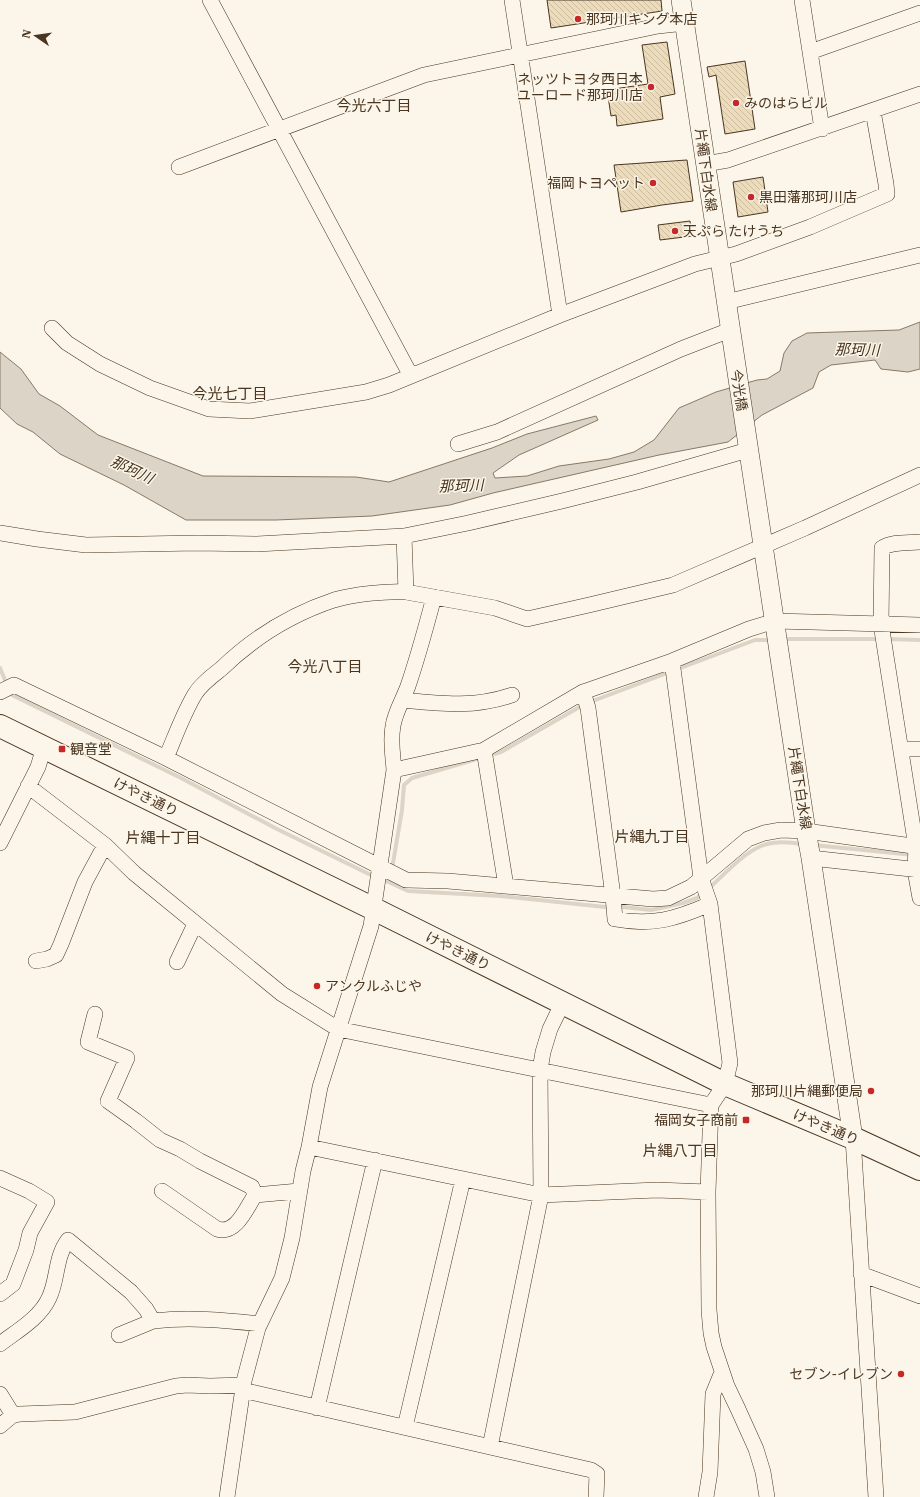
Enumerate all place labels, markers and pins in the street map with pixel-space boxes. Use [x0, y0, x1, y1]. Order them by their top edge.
place label: 那珂川キング本店 [586, 10, 698, 28]
marker: 那珂川キング本店 [573, 14, 583, 24]
place label: ネッツトヨタ西日本 ユーロード那珂川店 [517, 70, 643, 104]
marker: ネッツトヨタ西日本 ユーロード那珂川店 [646, 82, 656, 92]
place label: みのはらビル [744, 94, 828, 112]
marker: みのはらビル [731, 98, 741, 108]
place label: 福岡トヨペット [547, 174, 645, 192]
marker: 福岡トヨペット [648, 178, 658, 188]
place label: 黒田藩那珂川店 [759, 188, 857, 206]
marker: 黒田藩那珂川店 [746, 192, 756, 202]
place label: 天ぷら たけうち [683, 222, 784, 240]
marker: 天ぷら たけうち [670, 226, 680, 236]
place label: 観音堂 [70, 740, 112, 758]
marker: 観音堂 [57, 744, 67, 754]
place label: アンクルふじや [325, 977, 422, 995]
marker: アンクルふじや [312, 981, 322, 991]
place label: 那珂川片縄郵便局 [751, 1082, 863, 1100]
marker: 那珂川片縄郵便局 [866, 1086, 876, 1096]
place label: 福岡女子商前 [654, 1111, 738, 1129]
marker: 福岡女子商前 [741, 1115, 751, 1125]
place label: セブン-イレブン [789, 1365, 893, 1383]
marker: セブン-イレブン [896, 1369, 906, 1379]

